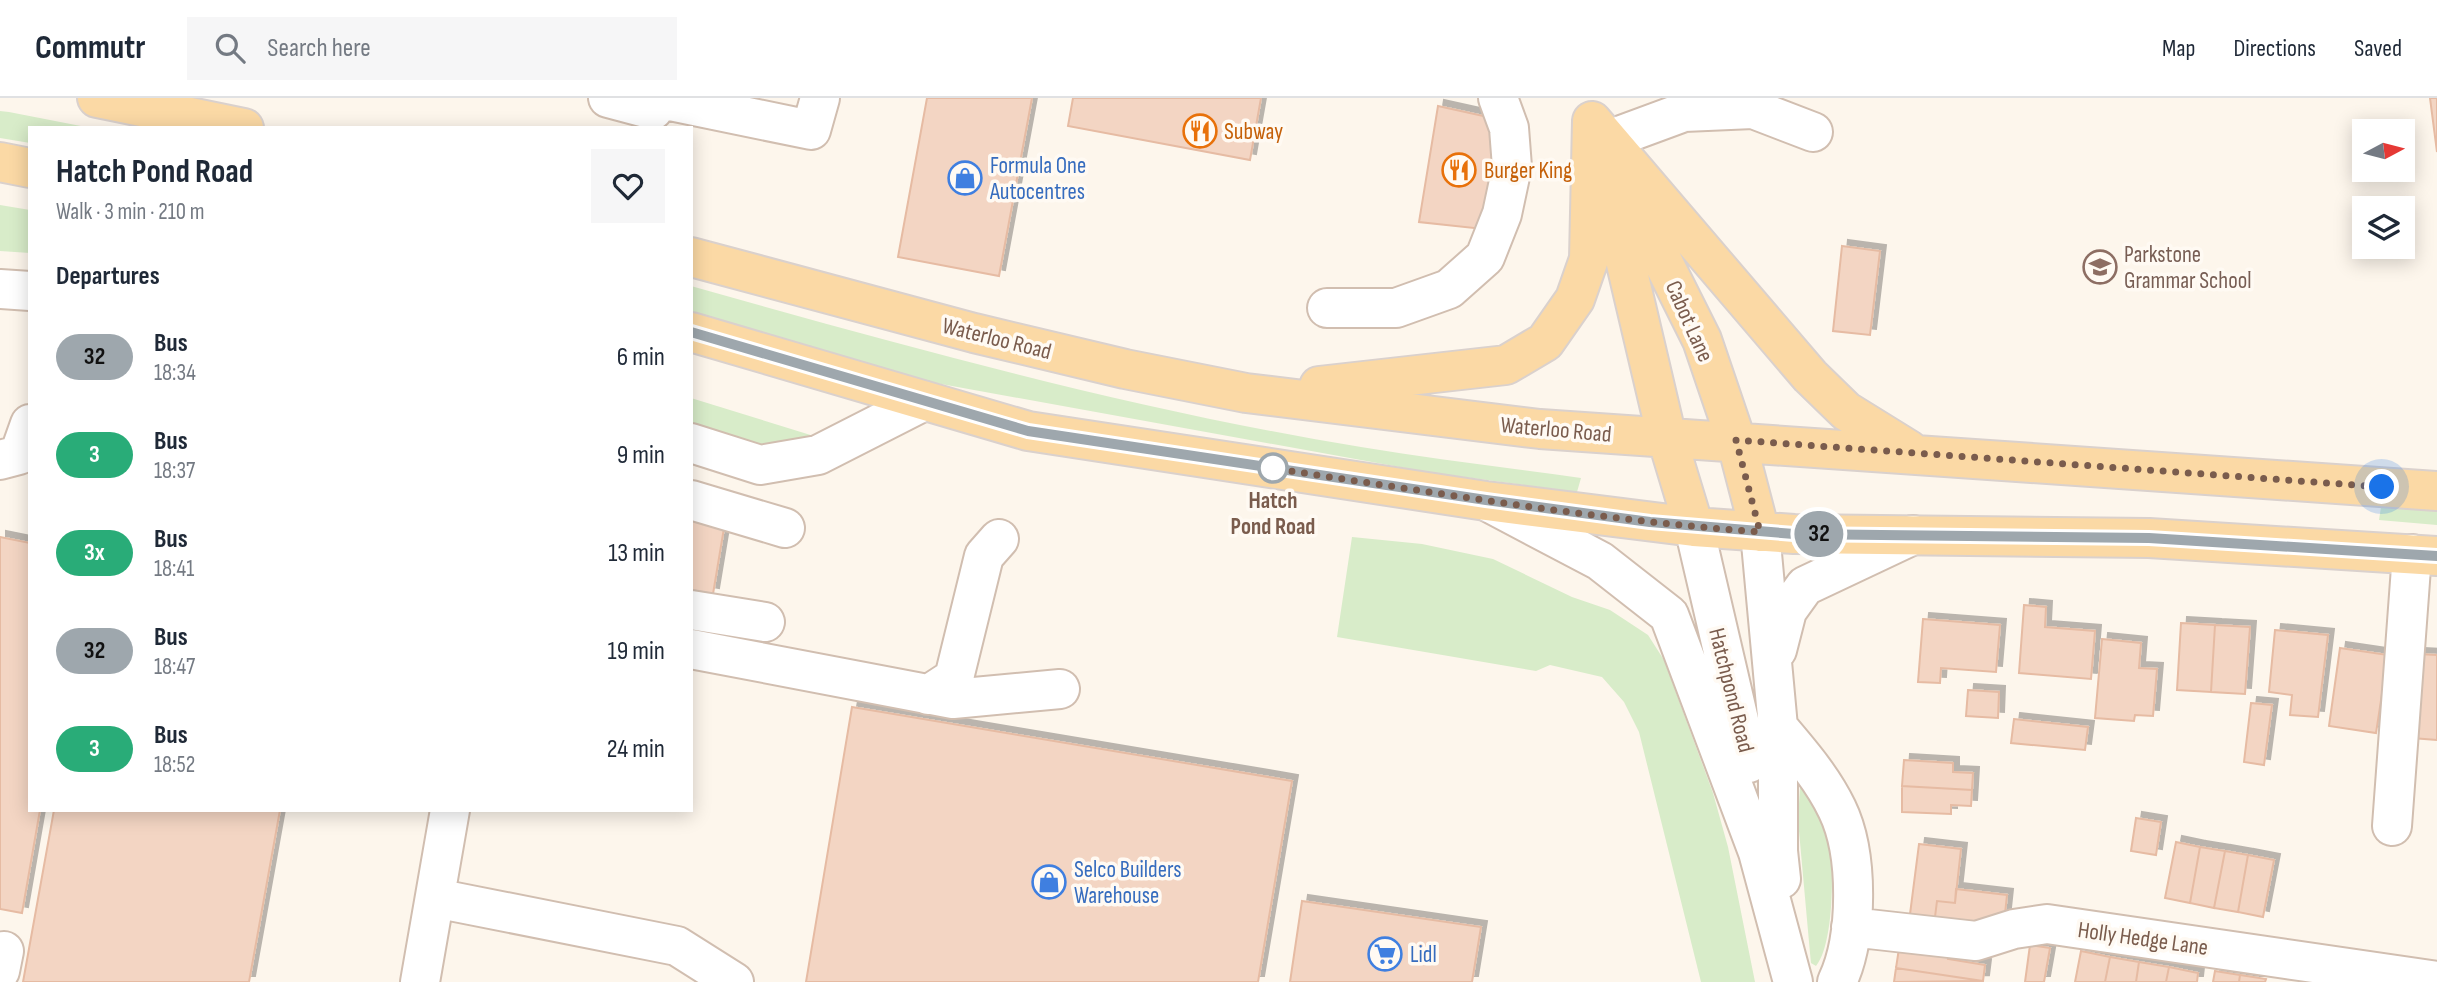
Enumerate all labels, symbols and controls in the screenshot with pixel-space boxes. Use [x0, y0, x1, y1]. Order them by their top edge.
search box [187, 17, 677, 80]
text: Commutr [35, 28, 145, 68]
icon: search [211, 29, 249, 67]
text: Search here [267, 33, 371, 64]
text: Map [2162, 34, 2195, 63]
text: Directions [2233, 34, 2316, 63]
text: Saved [2354, 34, 2402, 63]
restaurant icon: Subway [1181, 112, 1219, 150]
place label: Subway [1224, 118, 1283, 146]
north arrow [2352, 119, 2415, 182]
map controls [2352, 119, 2415, 259]
button: heart [591, 149, 665, 223]
restaurant icon: Burger King [1440, 151, 1478, 189]
text: Hatch Pond Road [56, 152, 253, 192]
place label: Formula One Autocentres [989, 152, 1086, 206]
place label: Burger King [1484, 157, 1572, 185]
shop icon: Formula One Autocentres [946, 159, 984, 197]
button: layers [2352, 196, 2415, 259]
text: Walk · 3 min · 210 m [56, 198, 205, 226]
place label: Parkstone Grammar School [2124, 241, 2252, 295]
school or university icon: Parkstone Grammar School [2081, 248, 2119, 286]
text: Departures [56, 261, 160, 292]
street label: Cabot Lane [1659, 277, 1719, 366]
street label: Waterloo Road [939, 312, 1054, 366]
text: Bus [154, 328, 188, 359]
text: 32 [84, 342, 105, 371]
text: 6 min [617, 342, 665, 373]
text: 18:34 [154, 359, 196, 387]
street label: Waterloo Road [1499, 411, 1613, 449]
text: Bus [154, 426, 188, 457]
text: 3 [89, 440, 100, 469]
text: 9 min [617, 440, 665, 471]
marker: Hatch Pond Road [1258, 453, 1288, 483]
text: 18:37 [154, 457, 195, 485]
your location [2364, 469, 2399, 504]
place label: Hatch Pond Road [1231, 487, 1315, 541]
line badge: 32 [1787, 511, 1850, 557]
text: 32 [1808, 519, 1830, 548]
text: Bus [154, 524, 188, 555]
text: 3x [84, 538, 105, 567]
text: 13 min [608, 538, 665, 569]
text: 18:41 [154, 555, 194, 583]
text: Bus [154, 622, 188, 653]
street label: Hatchpond Road [1702, 625, 1760, 755]
text: 32 [84, 636, 105, 665]
text: 19 min [608, 636, 665, 667]
text: 18:47 [154, 653, 195, 681]
text: Bus [154, 720, 188, 751]
text: 3 [89, 734, 100, 763]
text: 24 min [607, 734, 665, 765]
text: 18:52 [154, 751, 195, 779]
place label: Selco Builders Warehouse [1074, 856, 1181, 910]
shop icon: Selco Builders Warehouse [1030, 863, 1068, 901]
street label: Holly Hedge Lane [2076, 916, 2210, 962]
supermarket icon: Lidl [1366, 935, 1404, 973]
place label: Lidl [1410, 941, 1437, 969]

